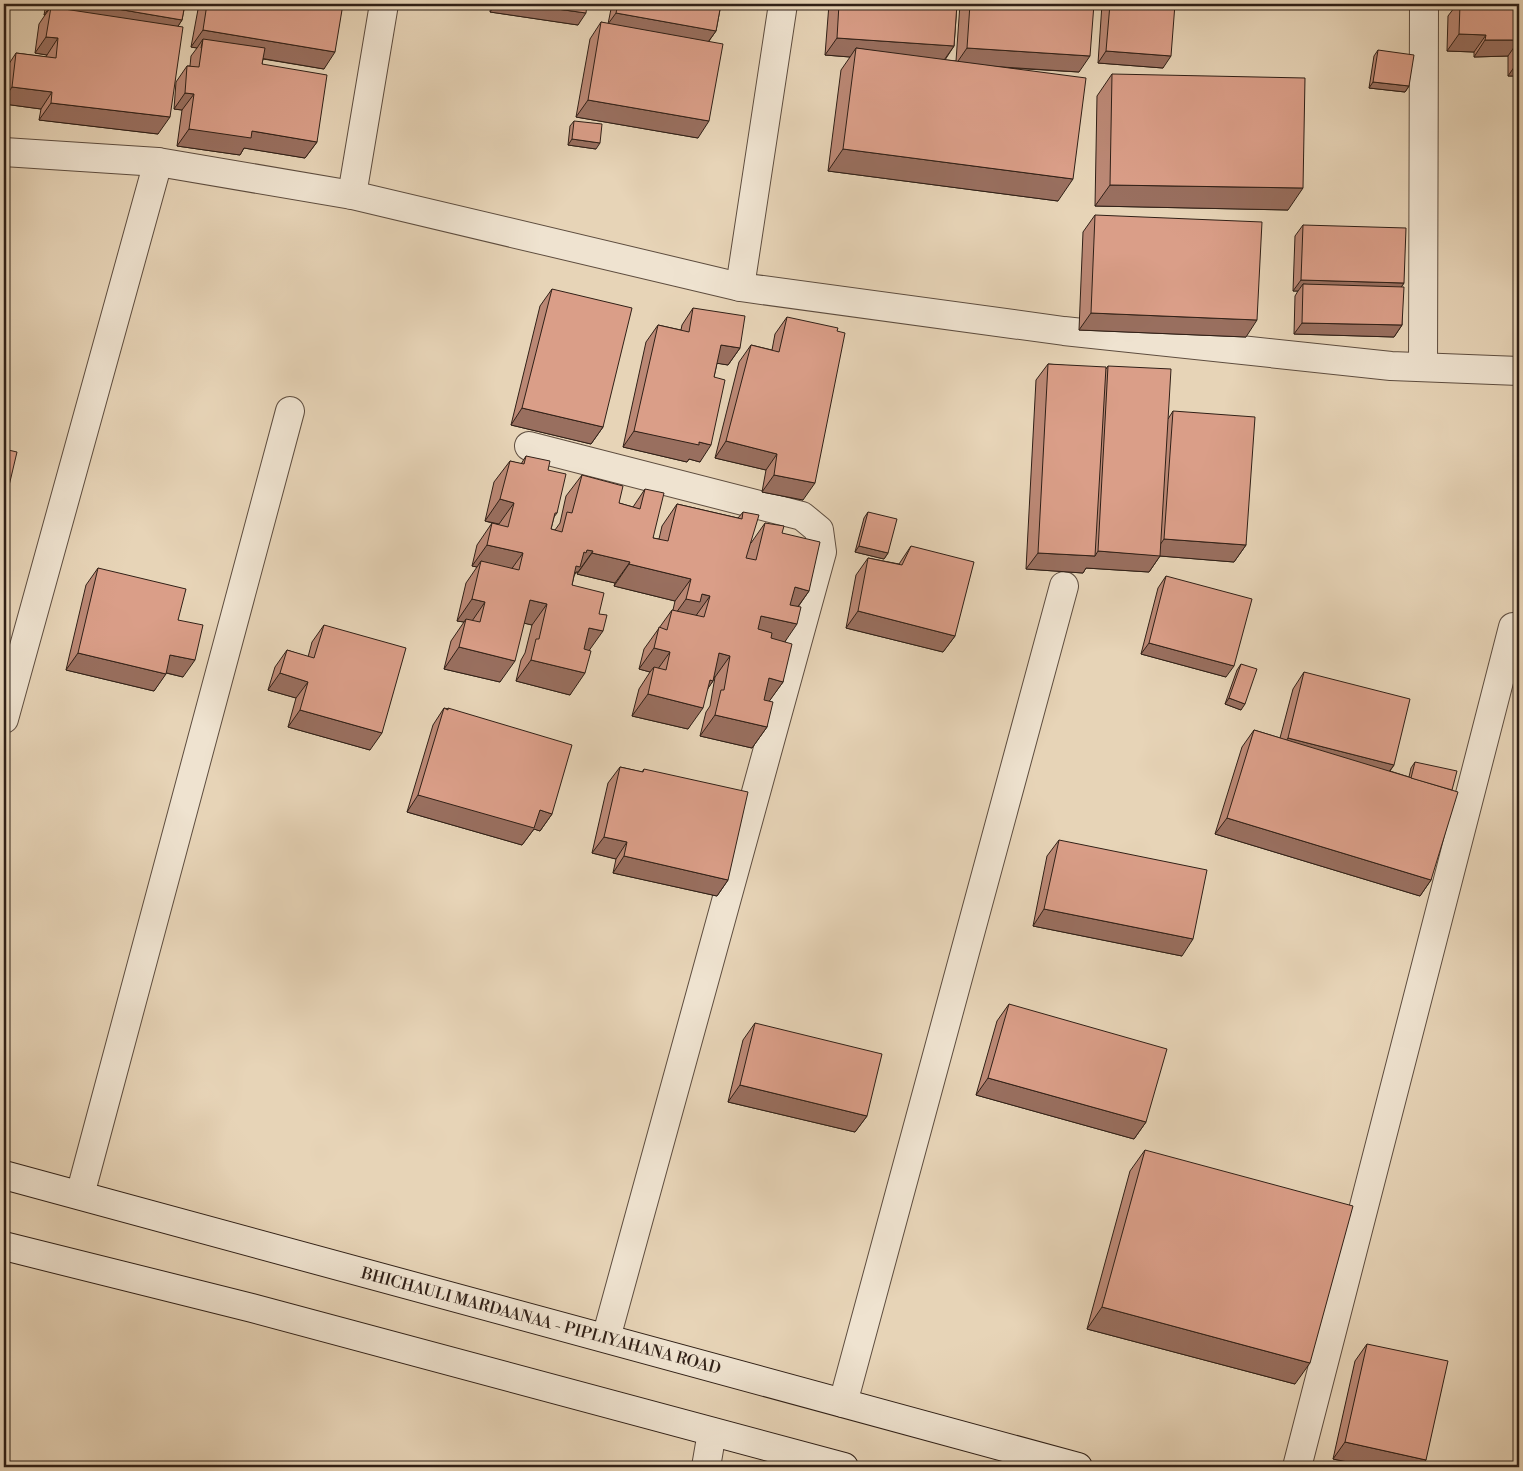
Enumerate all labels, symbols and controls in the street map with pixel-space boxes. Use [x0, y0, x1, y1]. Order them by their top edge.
street label: BHICHAULI MARDAANAA - PIPLIYAHANA ROAD [358, 1263, 723, 1379]

